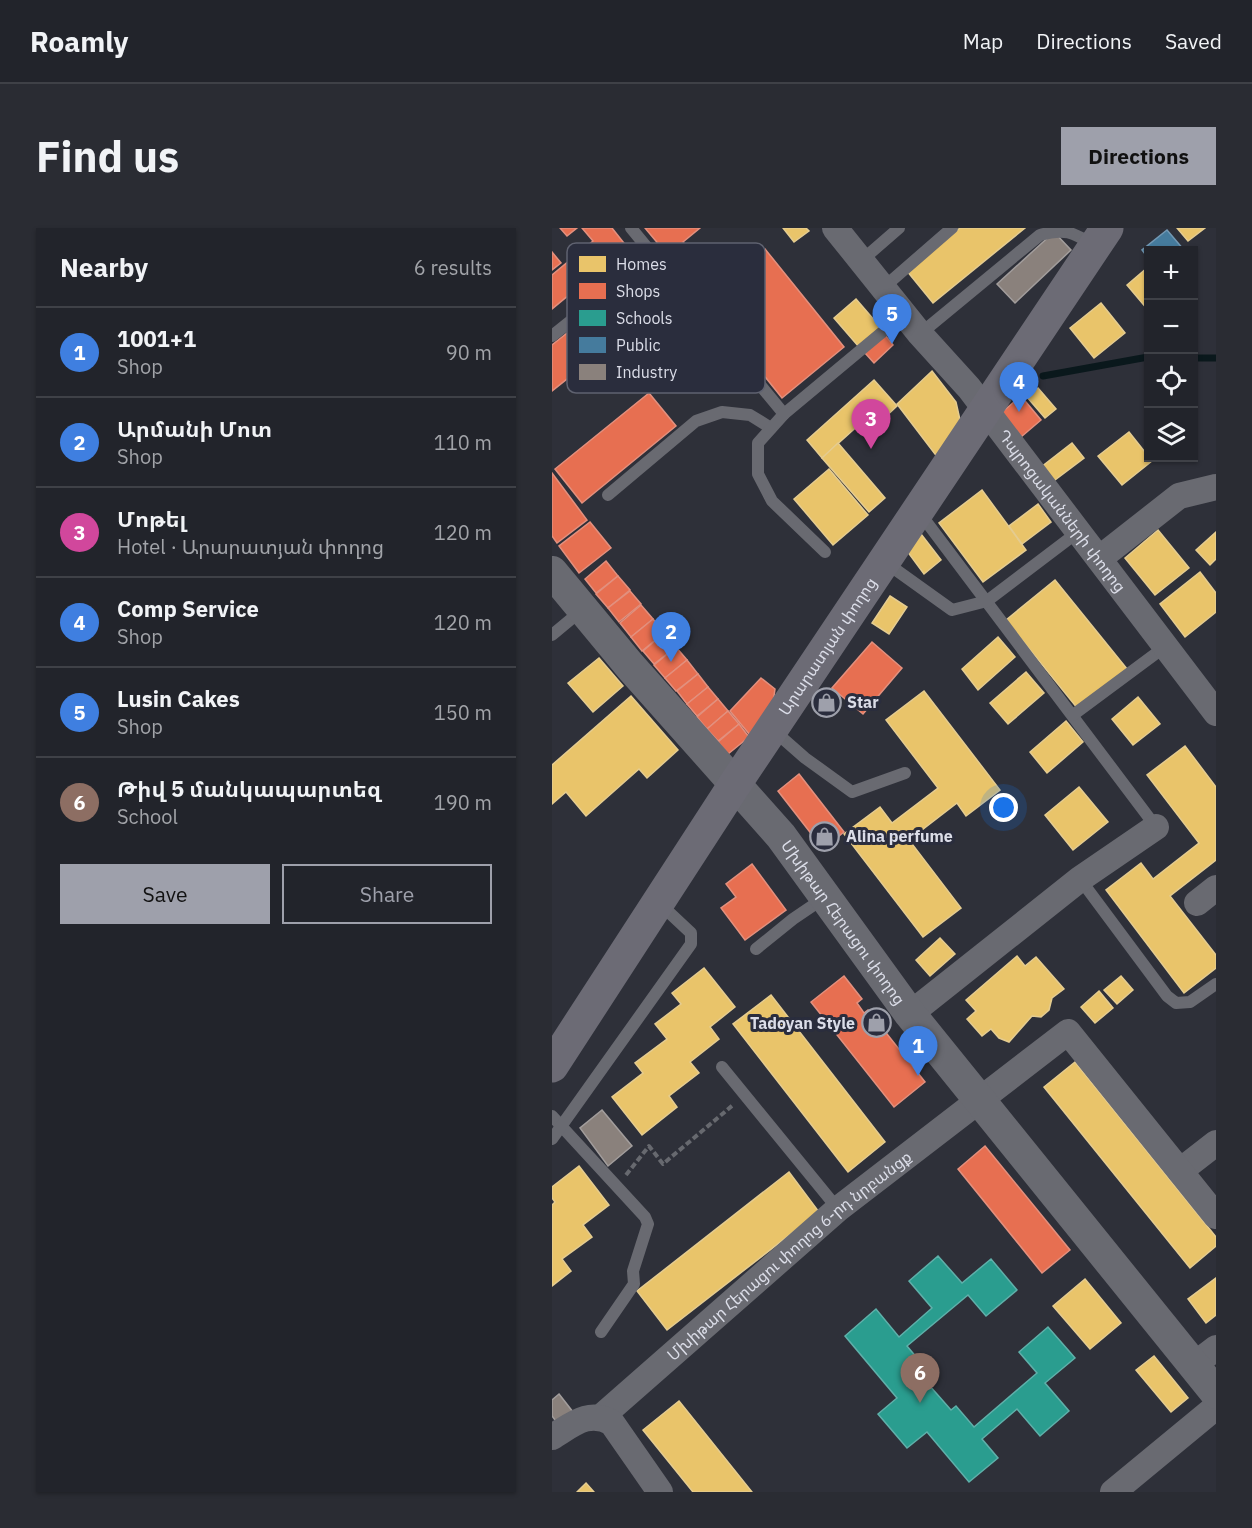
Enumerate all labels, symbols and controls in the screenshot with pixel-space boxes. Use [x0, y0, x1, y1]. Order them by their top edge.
text: Roamly [30, 23, 128, 60]
text: Map [963, 27, 1003, 55]
text: Directions [1036, 27, 1132, 55]
text: Saved [1165, 27, 1222, 55]
button: Directions [1061, 127, 1216, 185]
text: Find us [36, 129, 179, 184]
legend [567, 243, 765, 393]
map controls [1144, 246, 1198, 462]
button: + [1144, 246, 1198, 300]
text: Nearby [60, 250, 148, 284]
text: 6 results [414, 254, 492, 281]
text: Homes [616, 254, 667, 274]
text: Shops [616, 281, 660, 301]
pin: 5 [872, 294, 912, 344]
button: − [1144, 300, 1198, 354]
text: Schools [616, 308, 673, 328]
text: 1001+1 [117, 324, 196, 353]
text: Public [616, 335, 660, 355]
text: 1 [74, 339, 86, 366]
text: 90 m [446, 339, 492, 366]
text: Shop [117, 353, 163, 380]
button: locate [1144, 354, 1198, 408]
text: Industry [616, 362, 677, 382]
pin: 4 [1000, 362, 1038, 412]
pin: 3 [852, 400, 890, 449]
button: layers [1144, 408, 1198, 462]
text: Արմանի Մոտ [117, 414, 272, 443]
street label: Դպրոցականների փողոց [994, 425, 1131, 596]
text: 2 [74, 429, 86, 456]
text: 110 m [434, 429, 492, 456]
text: Shop [117, 443, 163, 470]
text: Մոթել [117, 504, 187, 533]
text: 3 [74, 519, 86, 546]
text: 120 m [434, 519, 492, 546]
text: Hotel · Արարատյան փողոց [117, 533, 384, 560]
street label: Արարատյան փողոց [774, 573, 881, 719]
text: Comp Service [117, 594, 259, 623]
text: 4 [74, 609, 86, 636]
text: 120 m [434, 609, 492, 636]
pin: 2 [652, 612, 690, 662]
text: Shop [117, 623, 163, 650]
text: Lusin Cakes [117, 684, 240, 713]
shop icon: Star [810, 686, 842, 718]
place label: Star [847, 692, 879, 712]
text: 5 [74, 699, 86, 726]
text: 150 m [434, 699, 492, 726]
text: Shop [117, 713, 163, 740]
text: Թիվ 5 մանկապարտեզ [117, 774, 381, 803]
text: 6 [74, 789, 86, 816]
text: 190 m [434, 789, 492, 816]
your location [989, 793, 1018, 822]
text: School [117, 803, 178, 830]
shop icon: Alina perfume [809, 820, 841, 852]
place label: Alina perfume [846, 826, 953, 846]
street label: Մխիթար Հերացու փողոց [777, 836, 910, 1009]
button: Save [60, 864, 270, 924]
button: Share [282, 864, 492, 924]
shop icon: Tadoyan Style [860, 1007, 892, 1039]
place label: Tadoyan Style [750, 1013, 855, 1033]
pin: 1 [898, 1026, 938, 1076]
street label: Մխիթար Հերացու փողոց 6-րդ նրբանցք [663, 1146, 915, 1365]
pin: 6 [900, 1354, 940, 1403]

